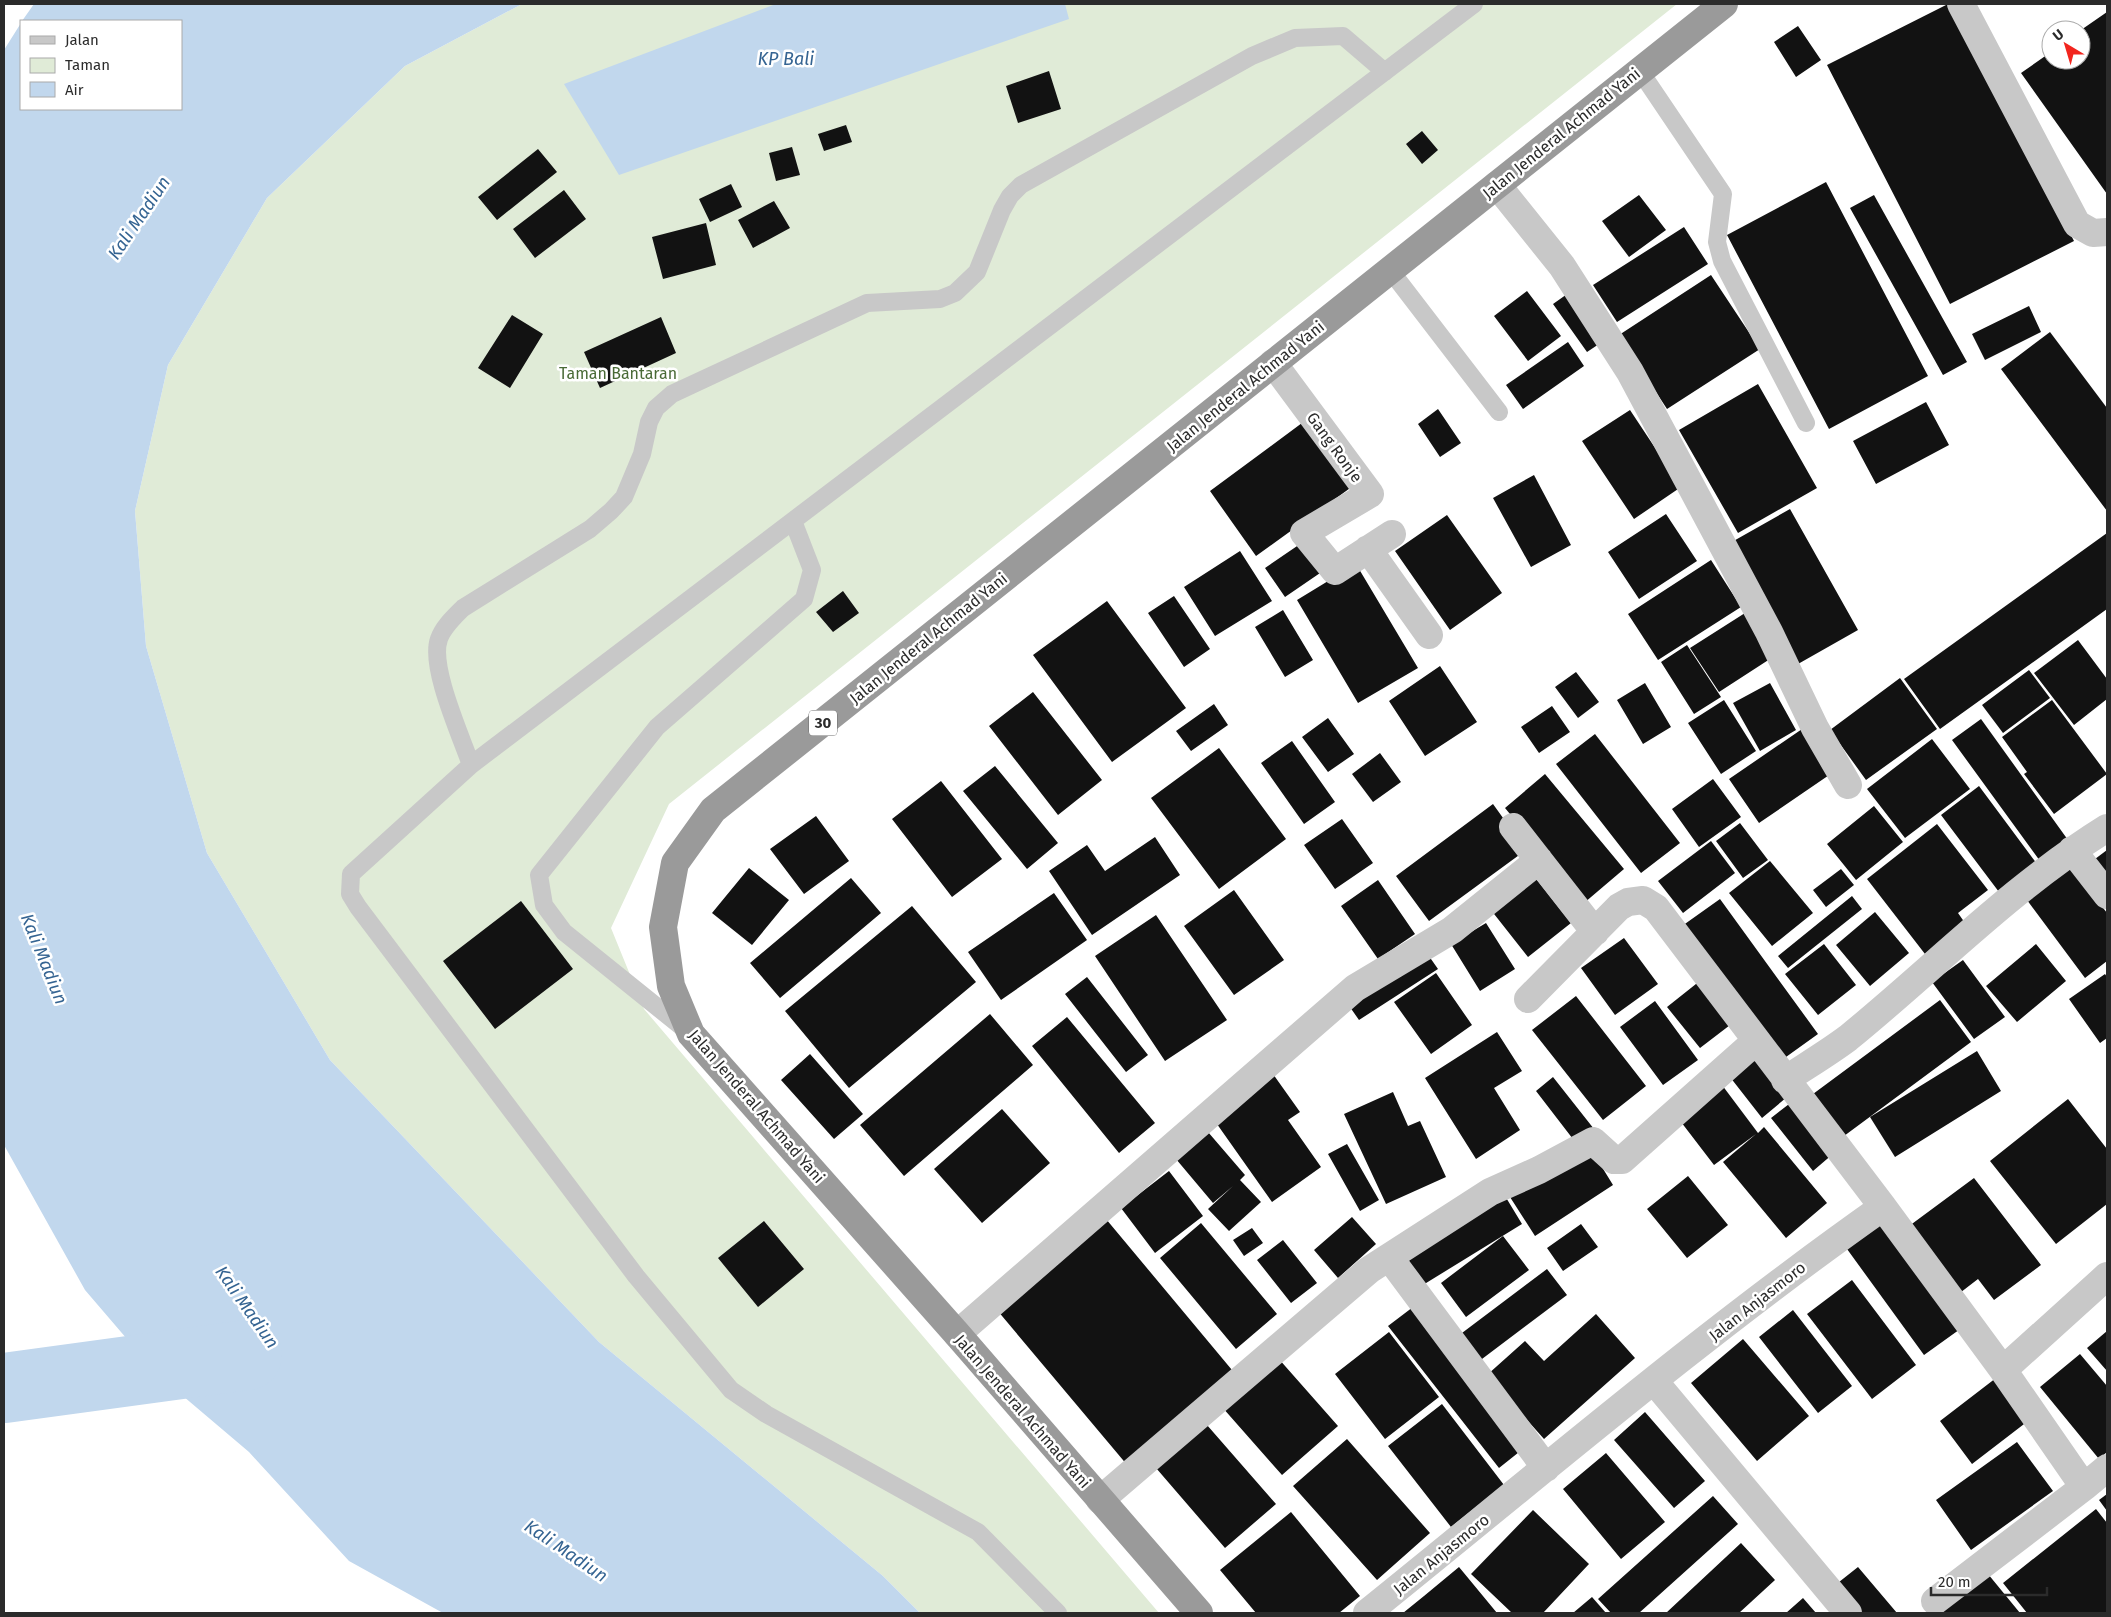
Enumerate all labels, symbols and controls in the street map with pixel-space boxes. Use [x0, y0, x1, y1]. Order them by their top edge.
legend [20, 20, 182, 110]
north arrow [2041, 20, 2091, 70]
text: U [2049, 26, 2067, 45]
text: Jalan [65, 31, 99, 49]
water label: KP Bali [758, 48, 814, 70]
text: Taman [65, 56, 110, 74]
street label: Jalan Jenderal Achmad Yani [1479, 64, 1644, 203]
text: Air [65, 81, 84, 99]
water label: Kali Madiun [103, 172, 175, 264]
street label: Jalan Jenderal Achmad Yani [1163, 317, 1328, 456]
park label: Taman Bantaran [559, 364, 677, 383]
street label: Gang Ronje [1303, 408, 1366, 486]
street label: Jalan Jenderal Achmad Yani [846, 569, 1011, 708]
road number: 30 [809, 710, 837, 736]
water label: Kali Madiun [16, 910, 72, 1008]
street label: Jalan Jenderal Achmad Yani [685, 1026, 828, 1187]
street label: Jalan Anjasmoro [1705, 1258, 1809, 1345]
water label: Kali Madiun [210, 1261, 284, 1353]
street label: Jalan Jenderal Achmad Yani [951, 1331, 1094, 1492]
street label: Jalan Anjasmoro [1390, 1510, 1493, 1599]
water label: Kali Madiun [520, 1515, 612, 1587]
scale bar [1931, 1564, 2047, 1596]
text: 20 m [1938, 1573, 1971, 1591]

